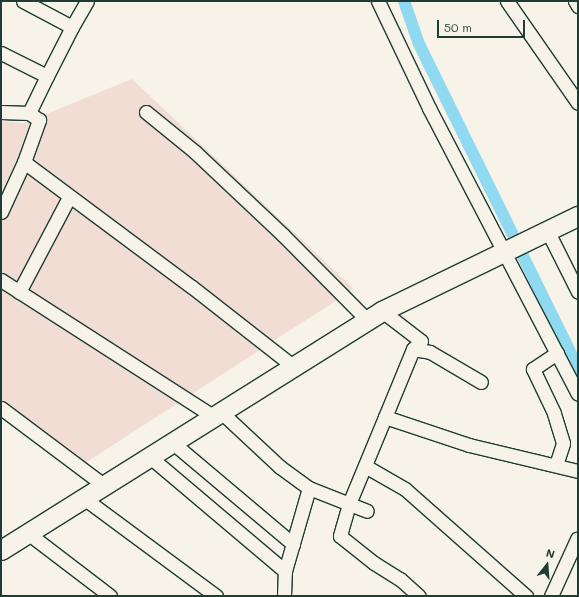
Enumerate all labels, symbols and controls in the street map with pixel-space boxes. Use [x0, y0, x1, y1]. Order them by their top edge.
scale bar [439, 12, 527, 38]
text: 50 m [444, 19, 472, 35]
north arrow [527, 545, 567, 585]
text: N [544, 545, 557, 561]

